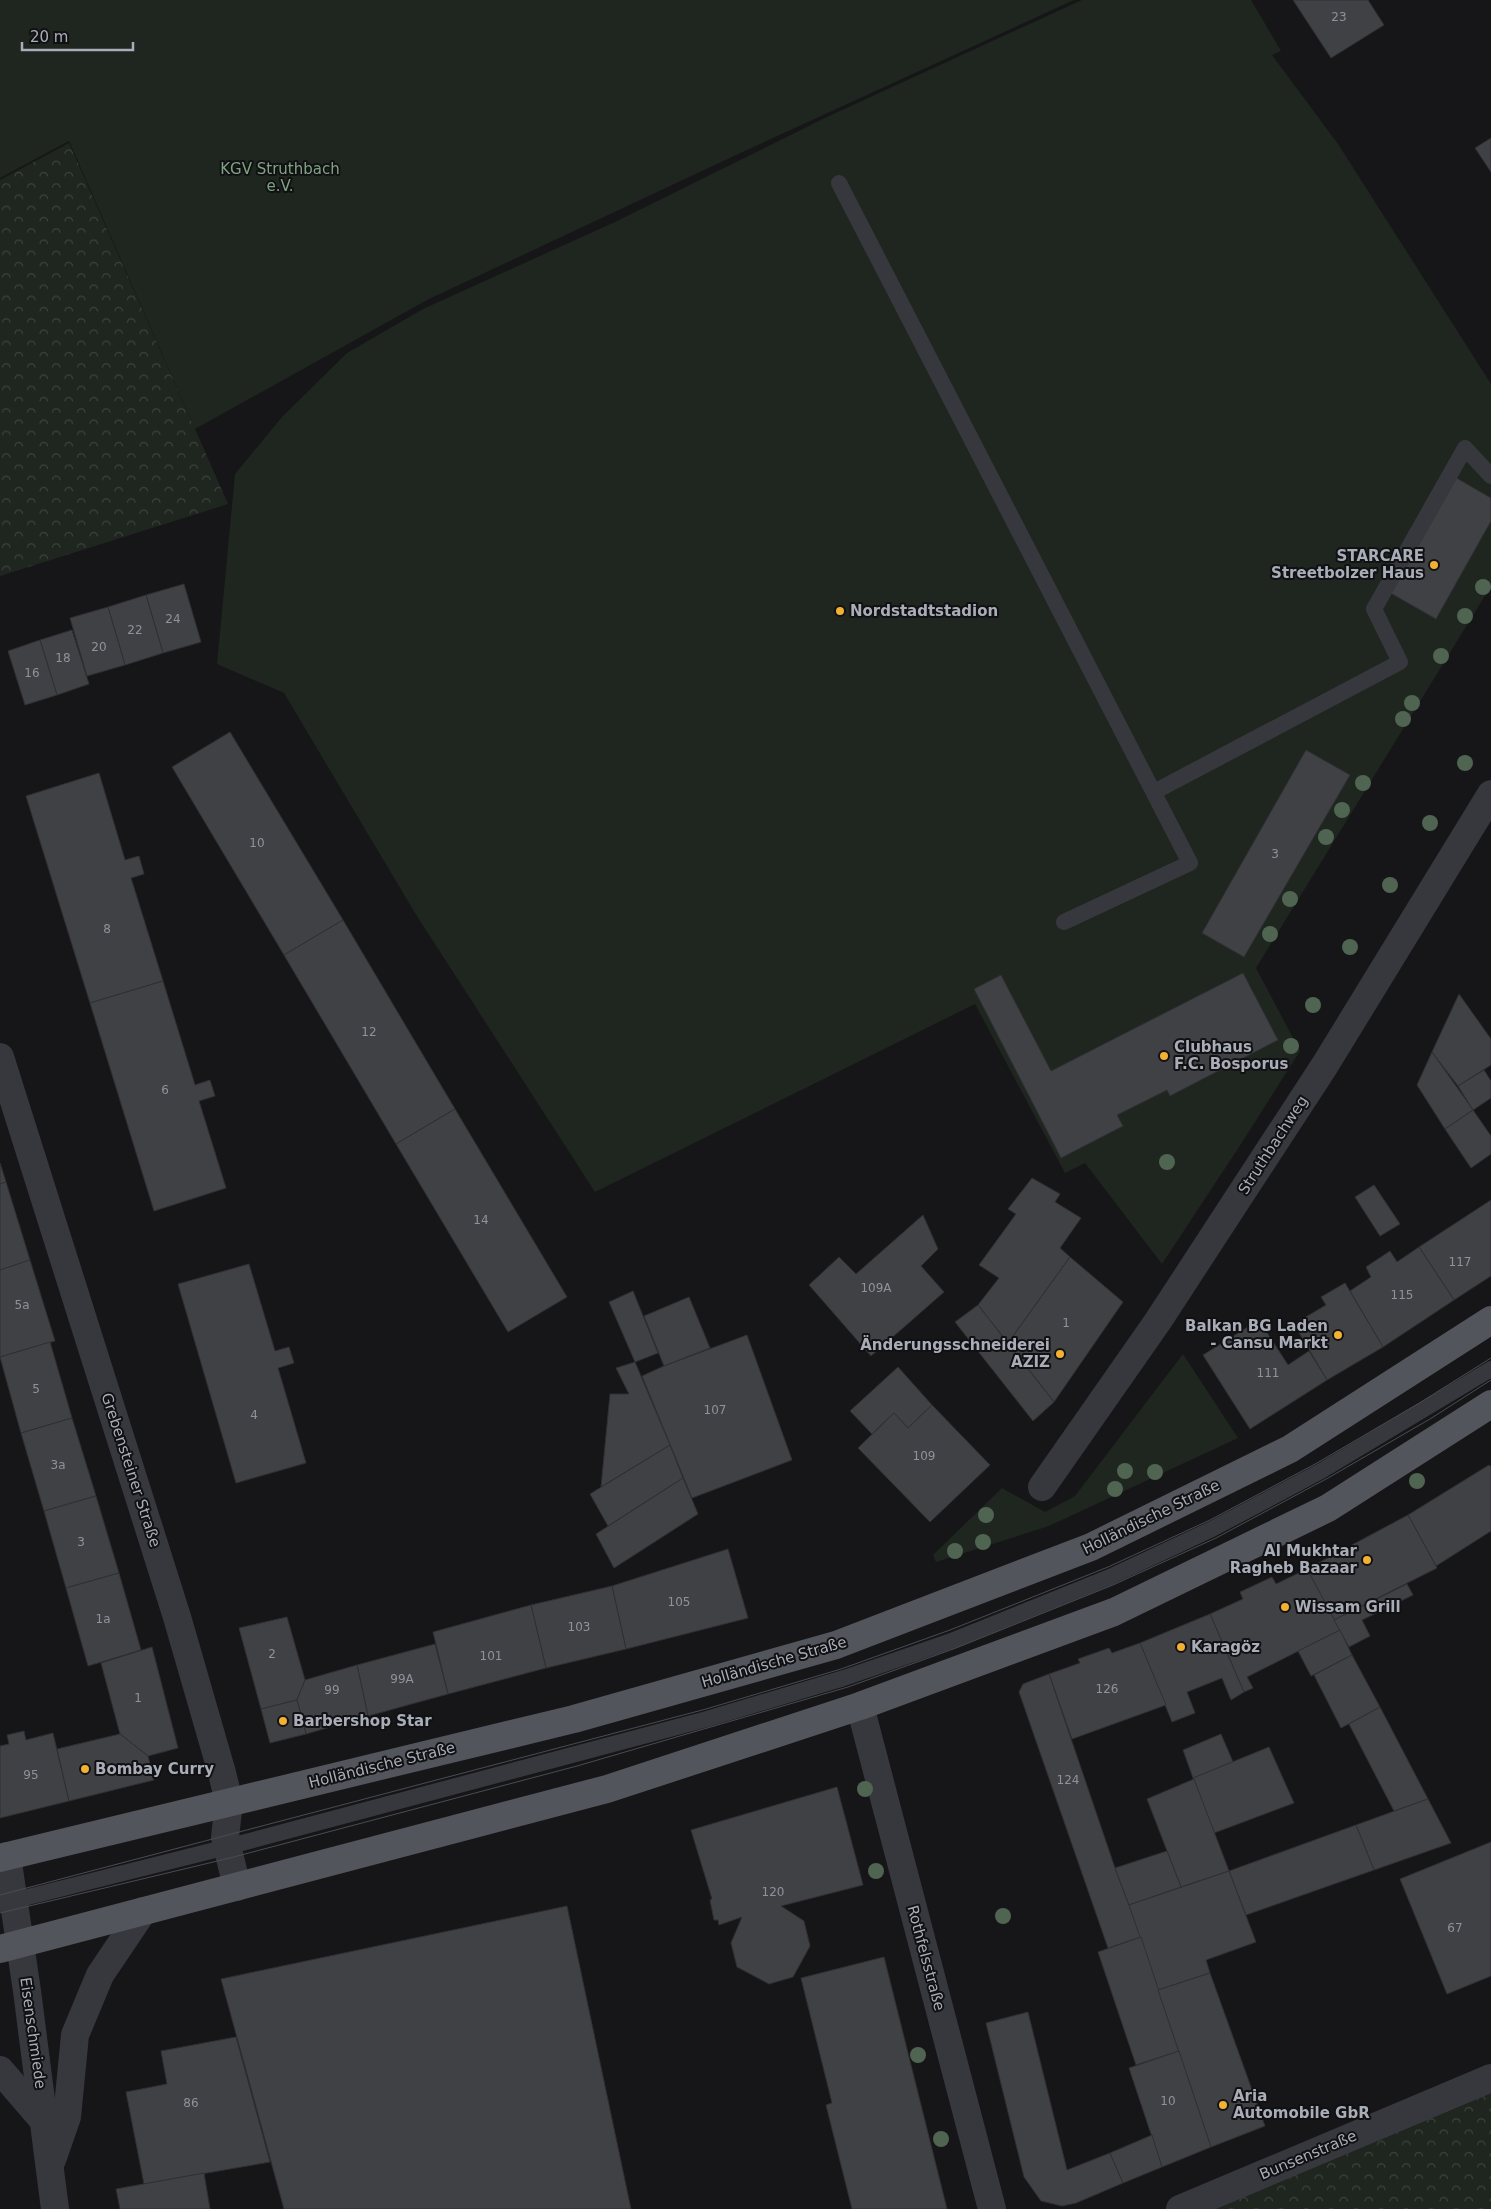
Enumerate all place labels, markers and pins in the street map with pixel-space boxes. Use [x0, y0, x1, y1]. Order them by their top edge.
place label: STARCARE Streetbolzer Haus [1271, 547, 1424, 582]
marker: STARCARE Streetbolzer Haus [1428, 559, 1440, 571]
place label: Nordstadtstadion [850, 602, 998, 620]
marker: Nordstadtstadion [834, 605, 846, 617]
place label: Clubhaus F.C. Bosporus [1174, 1038, 1288, 1073]
marker: Clubhaus F.C. Bosporus [1158, 1050, 1170, 1062]
place label: Balkan BG Laden - Cansu Markt [1185, 1317, 1328, 1352]
marker: Balkan BG Laden - Cansu Markt [1332, 1329, 1344, 1341]
place label: Änderungsschneiderei AZIZ [860, 1335, 1050, 1371]
marker: Änderungsschneiderei AZIZ [1054, 1348, 1066, 1360]
place label: Al Mukhtar Ragheb Bazaar [1230, 1542, 1358, 1577]
marker: Al Mukhtar Ragheb Bazaar [1361, 1554, 1373, 1566]
place label: Wissam Grill [1295, 1598, 1401, 1616]
marker: Wissam Grill [1279, 1601, 1291, 1613]
place label: Karagöz [1191, 1638, 1260, 1656]
marker: Karagöz [1175, 1641, 1187, 1653]
place label: Barbershop Star [293, 1712, 432, 1730]
marker: Barbershop Star [277, 1715, 289, 1727]
place label: Bombay Curry [95, 1760, 214, 1778]
marker: Bombay Curry [79, 1763, 91, 1775]
place label: Aria Automobile GbR [1233, 2087, 1370, 2122]
marker: Aria Automobile GbR [1217, 2099, 1229, 2111]

